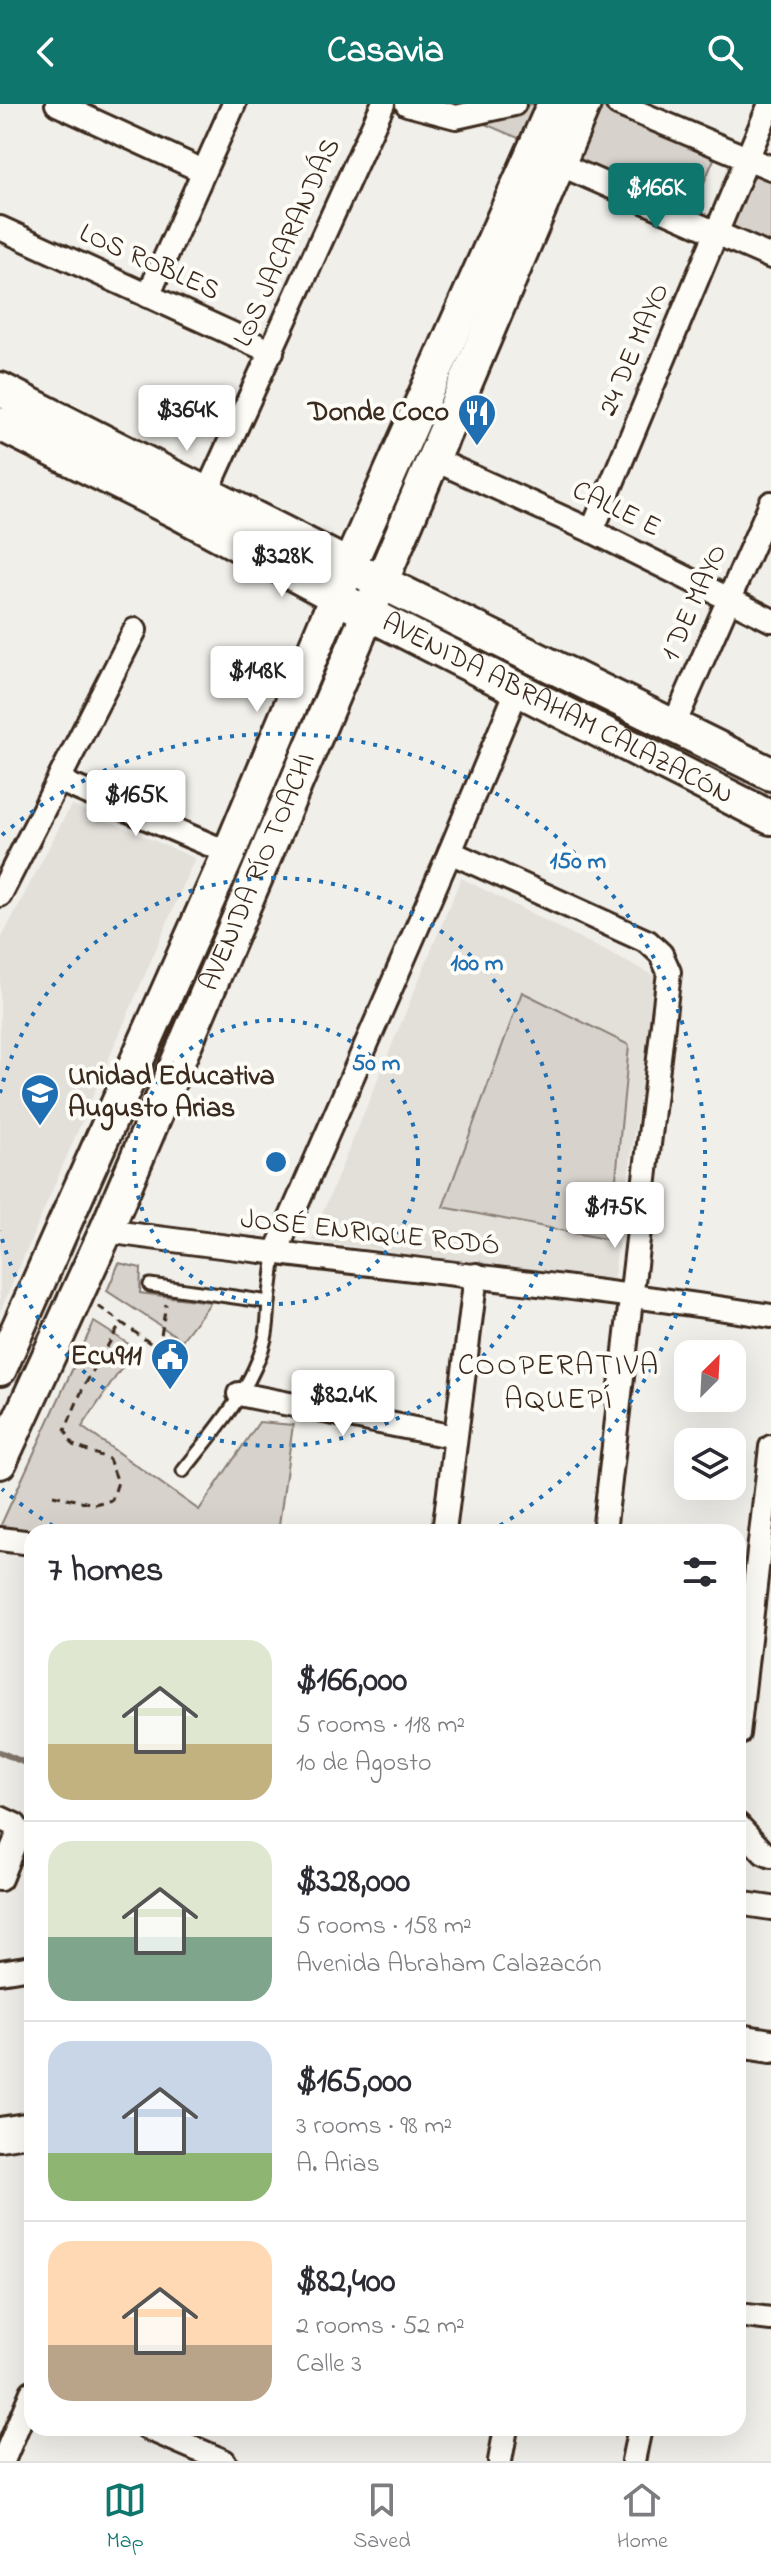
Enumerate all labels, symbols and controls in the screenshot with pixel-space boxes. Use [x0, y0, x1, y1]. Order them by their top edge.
text: Casavia [327, 26, 444, 79]
icon: back [24, 30, 68, 74]
icon: search [703, 30, 747, 74]
street label: LOS JACARANDÁS [224, 132, 352, 354]
pin: $166K [600, 163, 712, 231]
text: $166K [626, 170, 686, 208]
street label: LOS ROBLES [72, 214, 226, 312]
street label: 24 DE MAYO [589, 277, 681, 423]
pin: $364K [131, 385, 243, 453]
text: $364K [156, 392, 218, 430]
restaurant icon: Donde Coco [456, 392, 498, 447]
place label: Donde Coco [306, 393, 449, 434]
street label: CALLE E [565, 471, 667, 549]
pin: $328K [226, 531, 338, 599]
text: $328K [251, 538, 313, 576]
street label: 1 DE MAYO [651, 538, 739, 668]
street label: AVENIDA ABRAHAM CALAZACÓN [374, 603, 740, 816]
pin: $148K [201, 646, 313, 714]
text: $148K [228, 653, 286, 691]
street label: AVENIDA RÍO TOACHI [190, 747, 327, 998]
pin: $165K [80, 770, 192, 838]
text: $165K [105, 777, 167, 815]
text: 150 m [550, 845, 607, 880]
text: 100 m [451, 947, 504, 982]
text: 50 m [352, 1047, 401, 1082]
place label: Unidad Educativa Augusto Arias [68, 1057, 275, 1131]
school or university icon: Unidad Educativa Augusto Arias [19, 1072, 61, 1127]
centre of rings [262, 1148, 290, 1176]
pin: $175K [559, 1182, 671, 1250]
text: $175K [584, 1189, 646, 1227]
street label: JOSÉ ENRIQUE RODÓ [238, 1200, 502, 1268]
public building icon: Ecu911 [149, 1336, 191, 1391]
place label: Ecu911 [70, 1337, 142, 1378]
north arrow [674, 1340, 746, 1412]
map controls [674, 1340, 746, 1500]
district label: COOPERATIVA AQUEPÍ [458, 1345, 660, 1423]
pin: $82.4K [278, 1370, 408, 1438]
text: $82.4K [309, 1377, 377, 1415]
button: layers [674, 1428, 746, 1500]
text: 7 homes [48, 1547, 163, 1597]
icon: filters [678, 1550, 722, 1594]
text: $166,000 [296, 1657, 407, 1707]
icon: home [112, 1672, 208, 1768]
text: 5 rooms · 118 m² [296, 1707, 465, 1745]
text: 10 de Agosto [296, 1745, 432, 1783]
text: $328,000 [296, 1858, 410, 1908]
icon: home [112, 1873, 208, 1969]
text: 5 rooms · 158 m² [296, 1908, 472, 1946]
text: Avenida Abraham Calazacón [296, 1946, 602, 1984]
text: $165,000 [296, 2058, 412, 2108]
icon: home [112, 2073, 208, 2169]
text: 3 rooms · 98 m² [296, 2108, 452, 2146]
text: A. Arias [296, 2146, 380, 2184]
text: $82,400 [296, 2258, 395, 2308]
icon: home [112, 2273, 208, 2369]
text: 2 rooms · 52 m² [296, 2308, 465, 2346]
text: Calle 3 [296, 2346, 362, 2384]
tab: Map [103, 2478, 147, 2558]
tab: Saved [353, 2478, 411, 2558]
tab: Home [617, 2478, 668, 2558]

